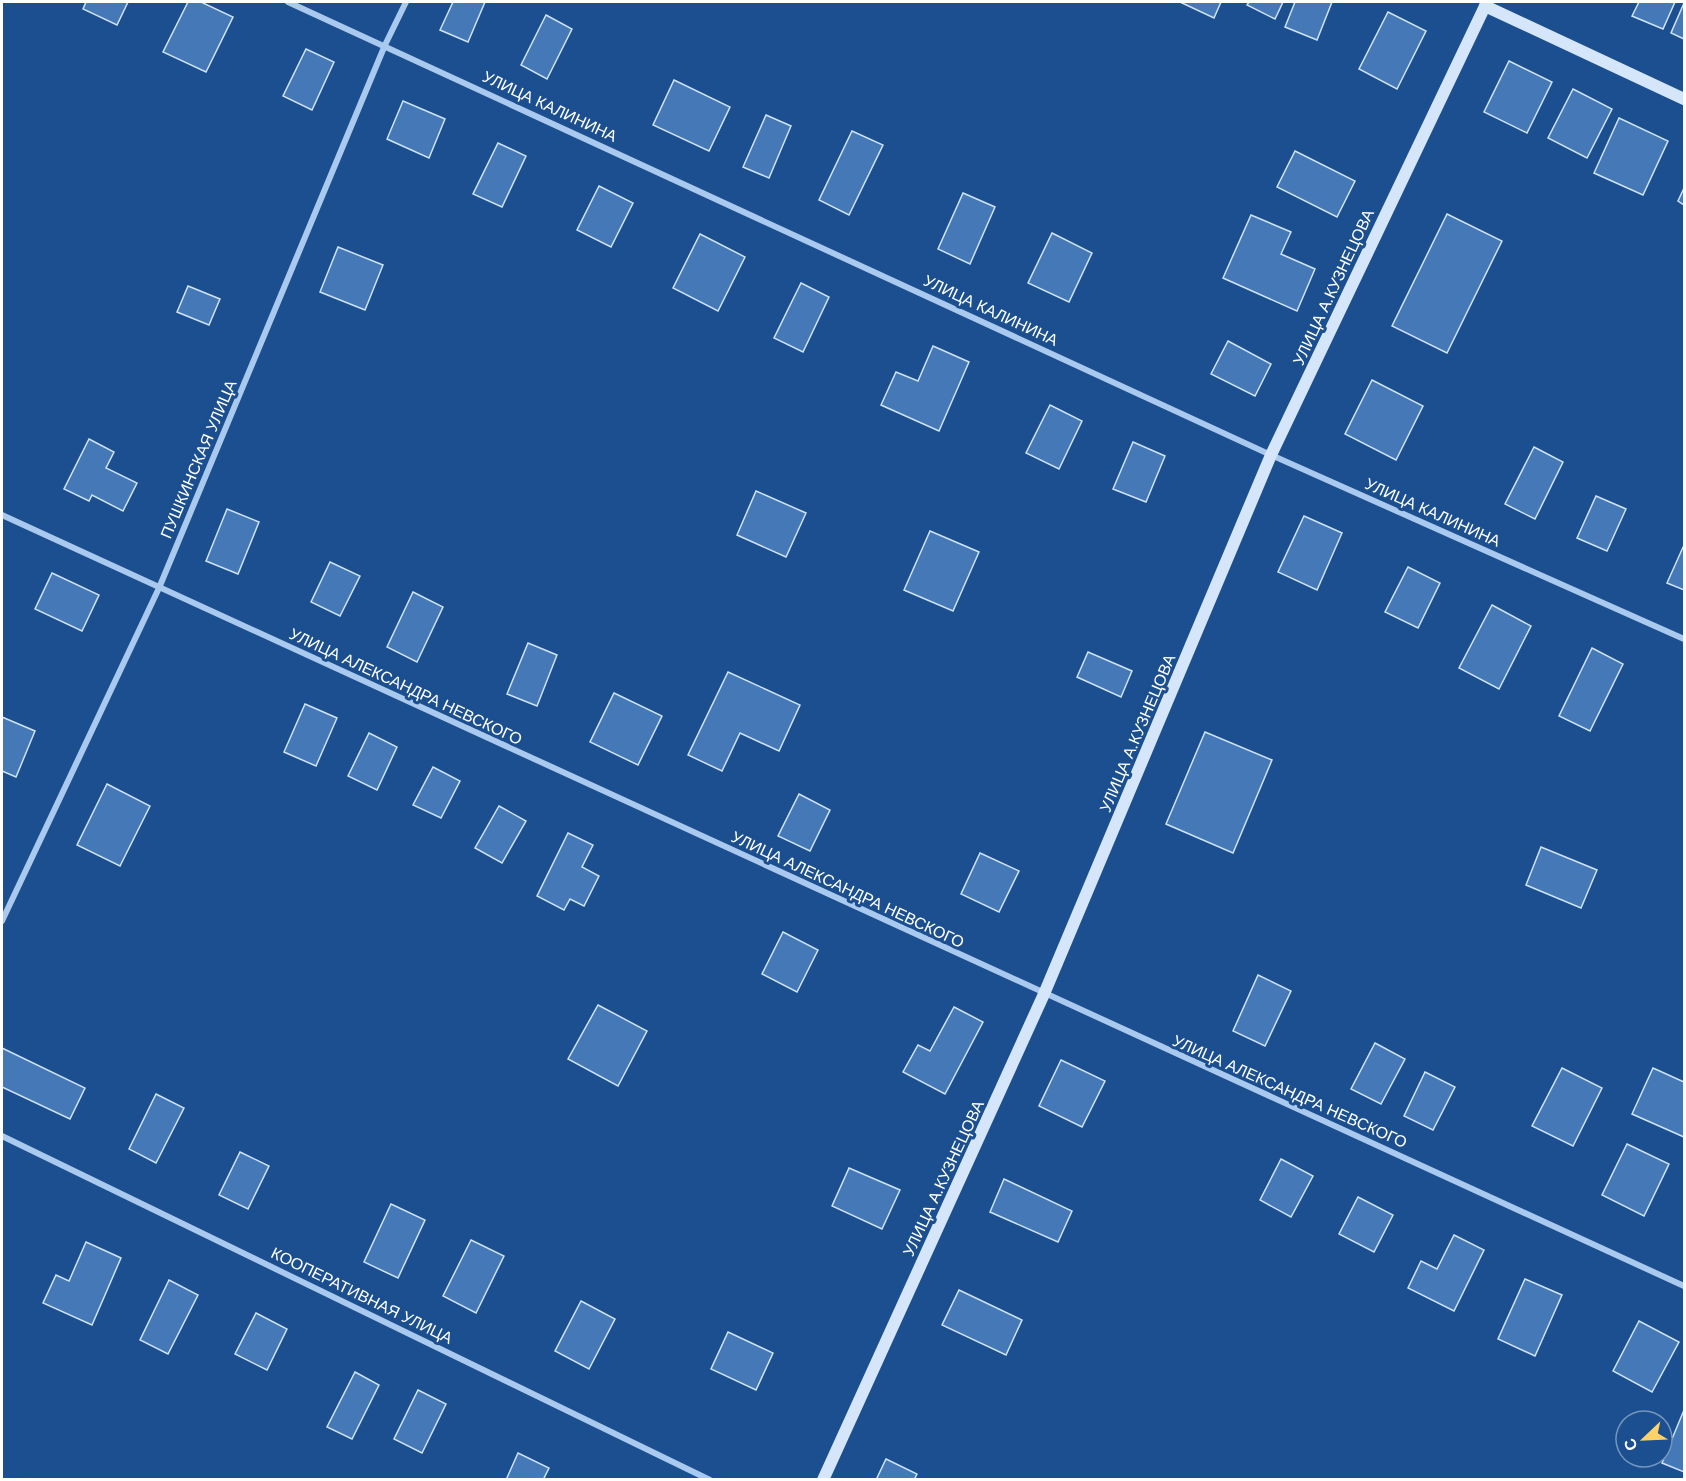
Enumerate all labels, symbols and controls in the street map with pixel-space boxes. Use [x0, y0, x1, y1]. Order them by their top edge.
street label: УЛИЦА КАЛИНИНА [480, 68, 620, 145]
street label: УЛИЦА А.КУЗНЕЦОВА [1290, 206, 1377, 368]
street label: УЛИЦА КАЛИНИНА [921, 272, 1061, 349]
street label: ПУШКИНСКАЯ УЛИЦА [157, 377, 240, 541]
street label: УЛИЦА КАЛИНИНА [1363, 475, 1503, 550]
street label: УЛИЦА АЛЕКСАНДРА НЕВСКОГО [287, 625, 525, 748]
street label: УЛИЦА А.КУЗНЕЦОВА [1096, 651, 1179, 815]
street label: УЛИЦА АЛЕКСАНДРА НЕВСКОГО [729, 828, 967, 951]
street label: УЛИЦА АЛЕКСАНДРА НЕВСКОГО [1170, 1032, 1410, 1151]
street label: УЛИЦА А.КУЗНЕЦОВА [900, 1097, 987, 1259]
street label: КООПЕРАТИВНАЯ УЛИЦА [268, 1244, 455, 1347]
north arrow [1614, 1409, 1674, 1469]
text: С [1620, 1436, 1641, 1453]

